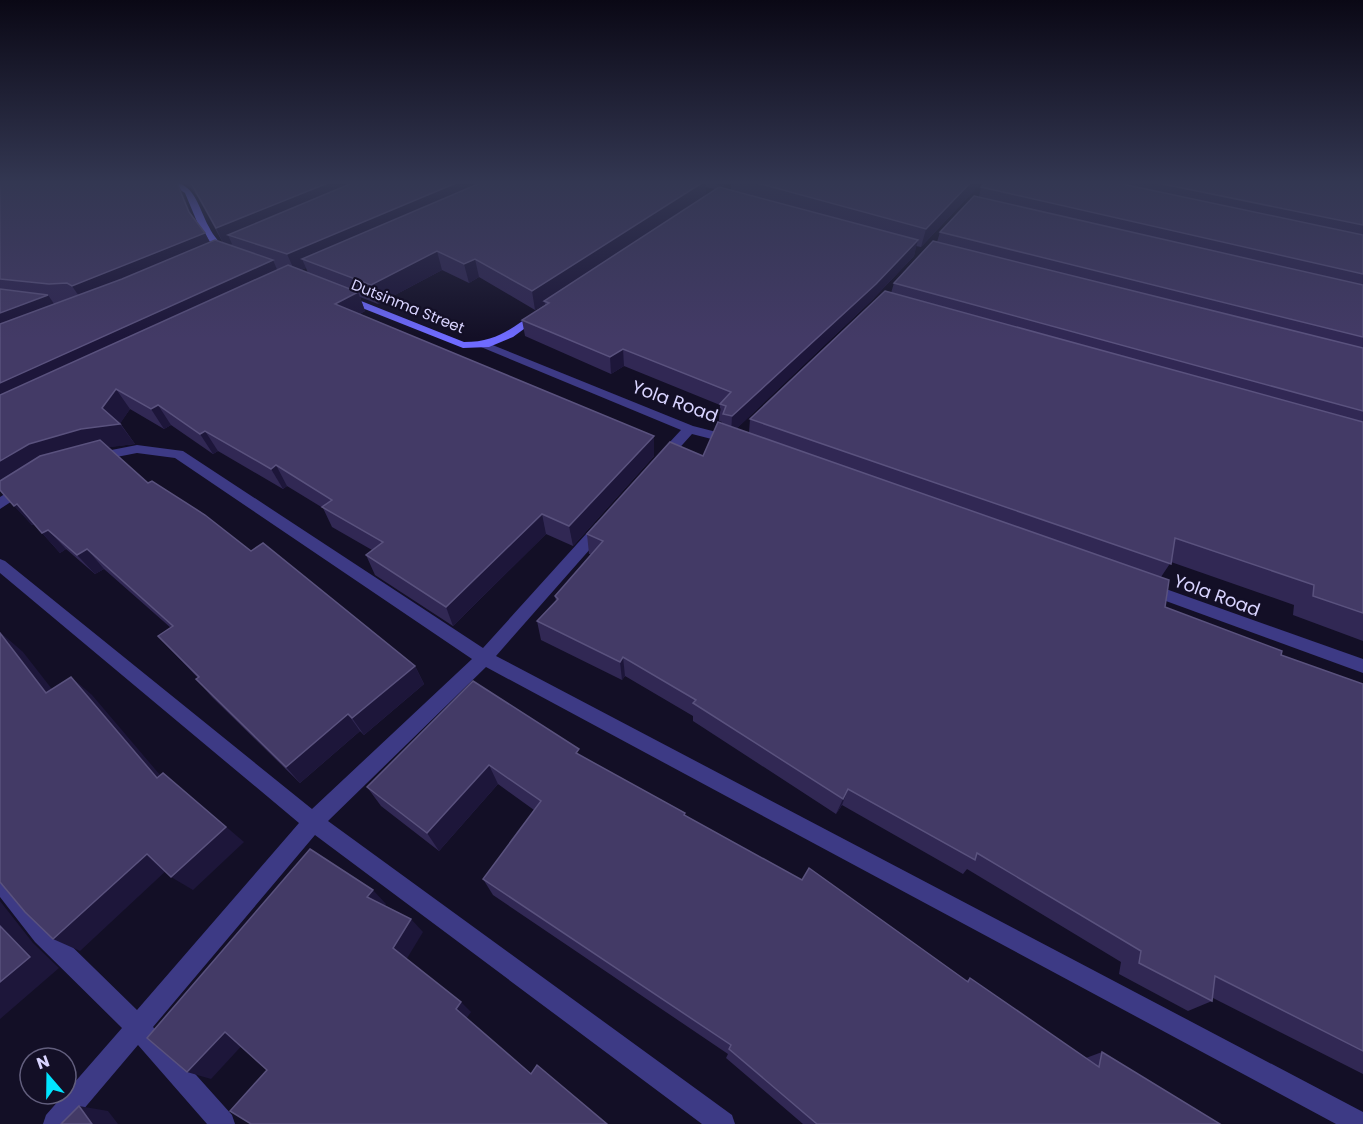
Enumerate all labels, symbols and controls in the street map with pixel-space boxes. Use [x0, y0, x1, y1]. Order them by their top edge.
street label: Dutsinma Street [348, 274, 468, 338]
street label: Yola Road [628, 374, 722, 428]
street label: Yola Road [1170, 568, 1264, 622]
north arrow [18, 1046, 78, 1106]
text: N [33, 1050, 53, 1075]

